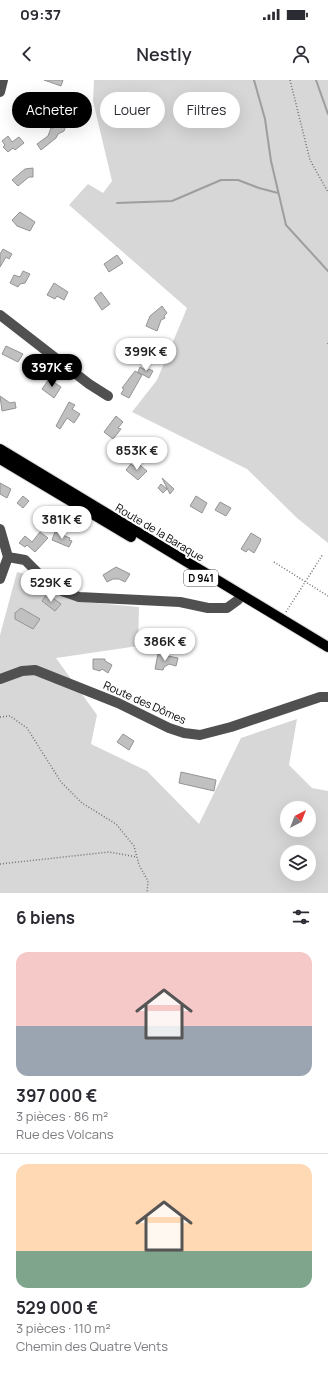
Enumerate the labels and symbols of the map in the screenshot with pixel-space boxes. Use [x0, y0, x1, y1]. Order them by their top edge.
pin: 399K € [113, 338, 179, 372]
pin: 397K € [19, 354, 85, 388]
pin: 853K € [104, 437, 170, 471]
street label: Route de la Baraque [113, 500, 208, 565]
pin: 381K € [29, 506, 95, 540]
pin: 529K € [18, 569, 84, 603]
road number: D 941 [184, 570, 218, 586]
pin: 386K € [132, 628, 198, 662]
street label: Route des Dômes [101, 677, 189, 727]
north arrow [280, 801, 316, 837]

